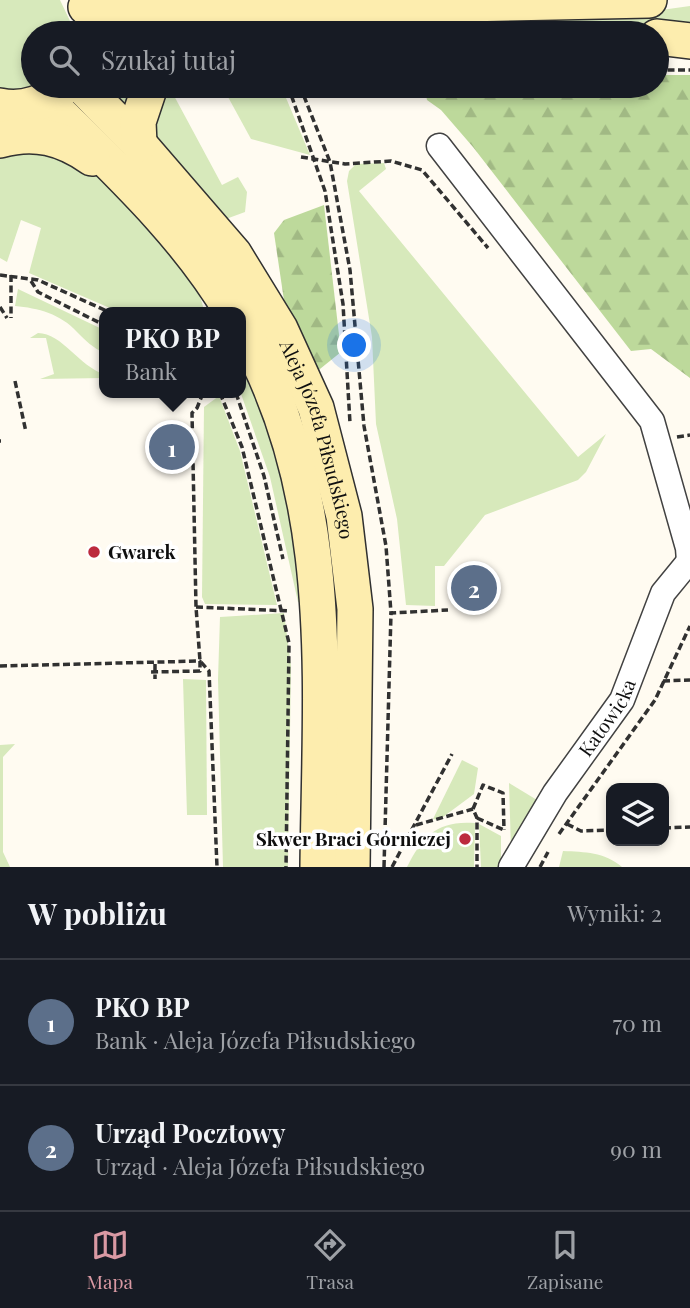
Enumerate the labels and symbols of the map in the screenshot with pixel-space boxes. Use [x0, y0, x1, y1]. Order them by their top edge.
your location [337, 328, 371, 362]
street label: Aleja Józefa Piłsudskiego [274, 334, 361, 540]
pin: 1 [149, 421, 195, 473]
place label: Gwarek [108, 538, 177, 564]
marker: Gwarek [86, 544, 102, 560]
pin: 2 [451, 562, 497, 614]
street label: Katowicka [572, 675, 641, 761]
place label: Skwer Braci Górniczej [256, 825, 451, 851]
marker: Skwer Braci Górniczej [457, 831, 473, 847]

